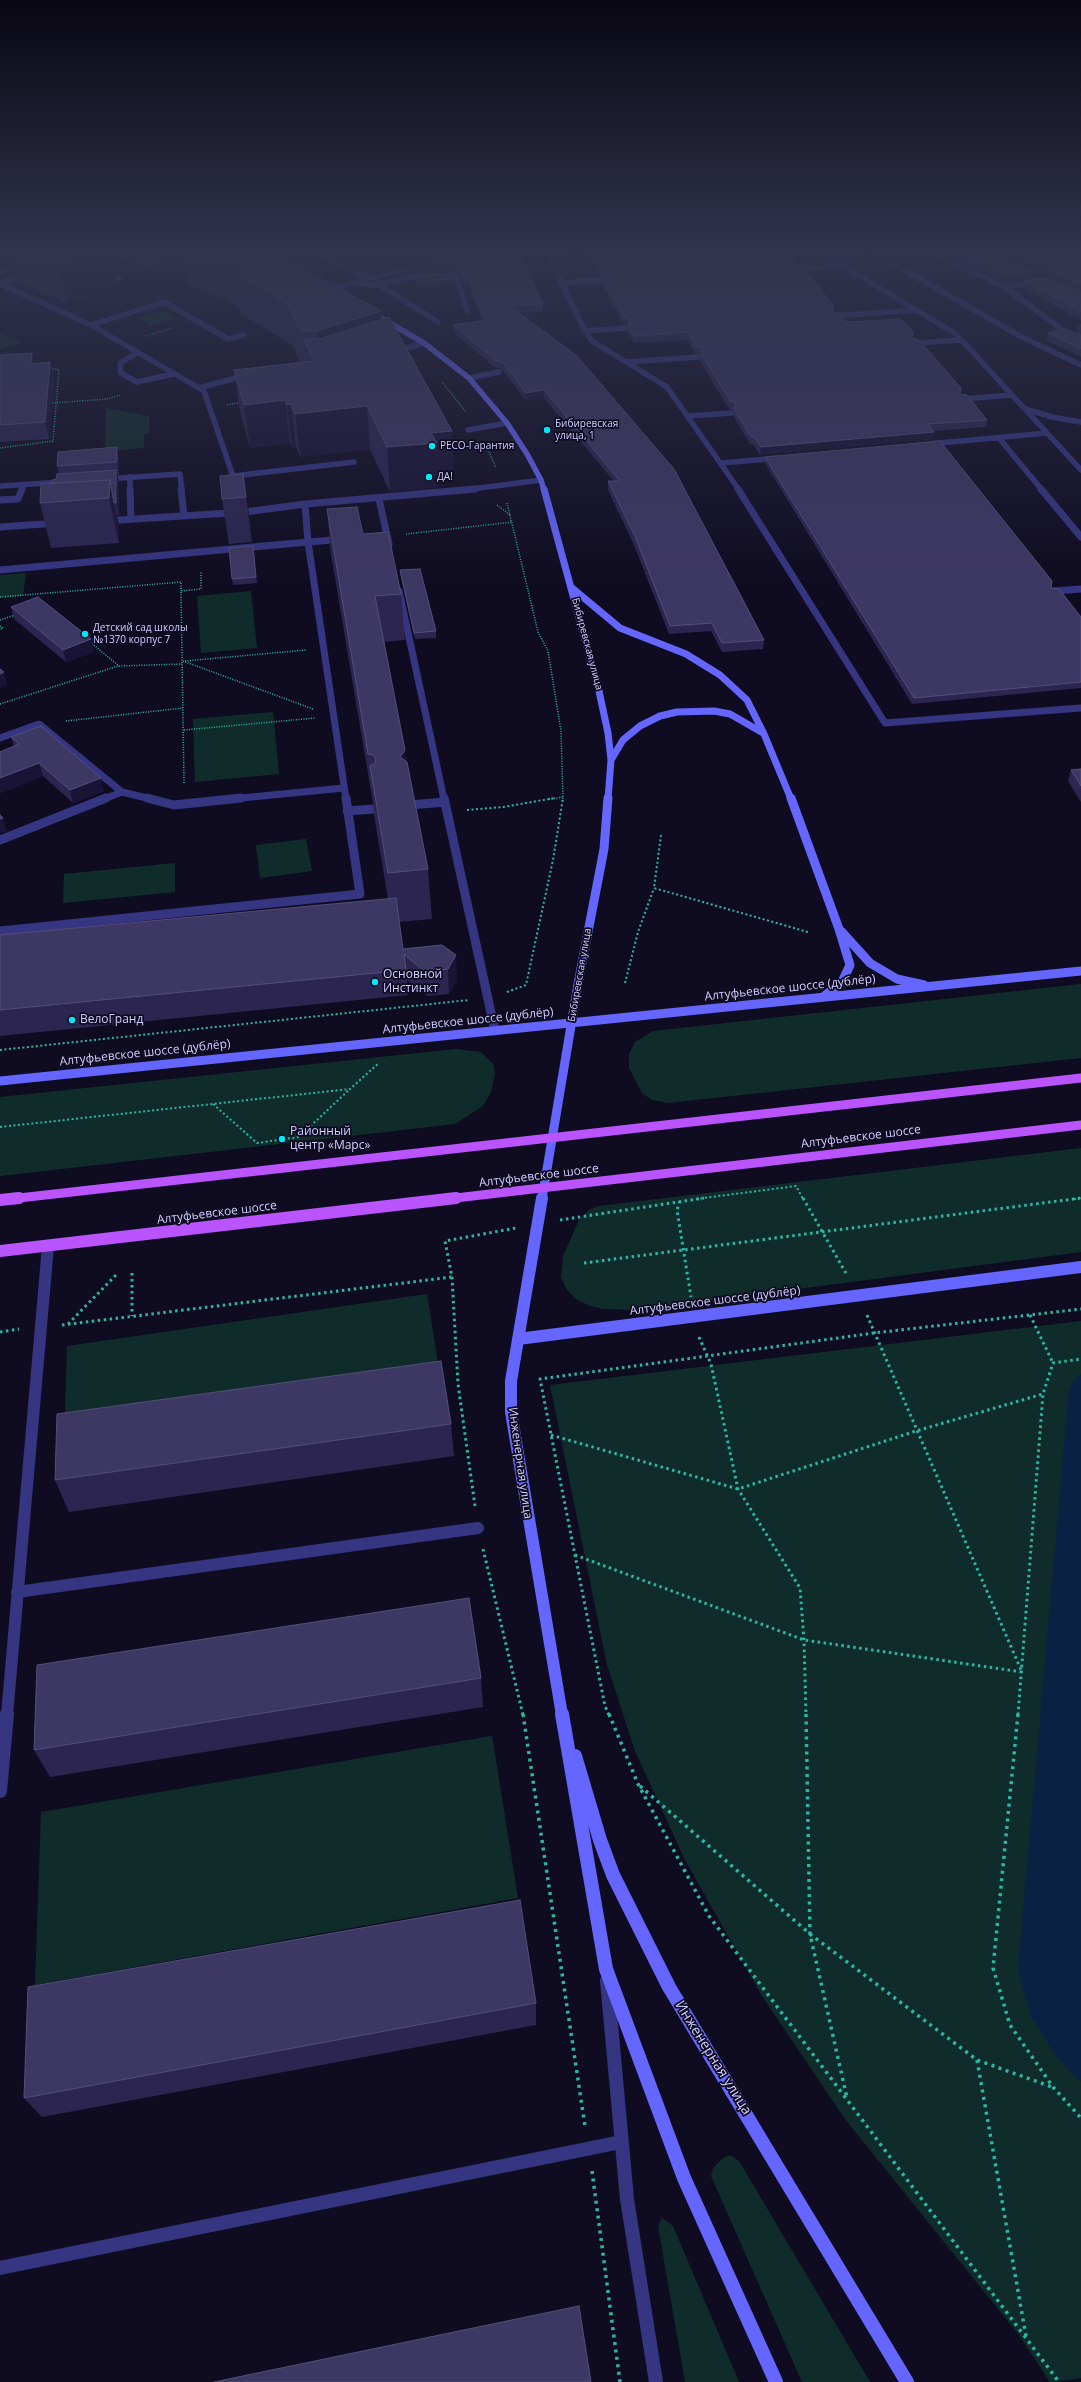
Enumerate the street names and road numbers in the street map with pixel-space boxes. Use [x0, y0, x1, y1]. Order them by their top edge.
street label: Бибиревская улица [569, 597, 605, 691]
street label: Бибиревская улица [566, 927, 594, 1023]
street label: Алтуфьевское шоссе (дублёр) [704, 972, 876, 1004]
street label: Алтуфьевское шоссе (дублёр) [382, 1005, 554, 1037]
street label: Алтуфьевское шоссе (дублёр) [59, 1037, 231, 1069]
street label: Алтуфьевское шоссе [800, 1123, 922, 1151]
street label: Алтуфьевское шоссе [478, 1162, 600, 1190]
street label: Алтуфьевское шоссе [156, 1199, 278, 1227]
street label: Алтуфьевское шоссе (дублёр) [629, 1283, 801, 1319]
street label: Инженерная улица [505, 1406, 535, 1520]
street label: Инженерная улица [671, 1998, 755, 2118]

